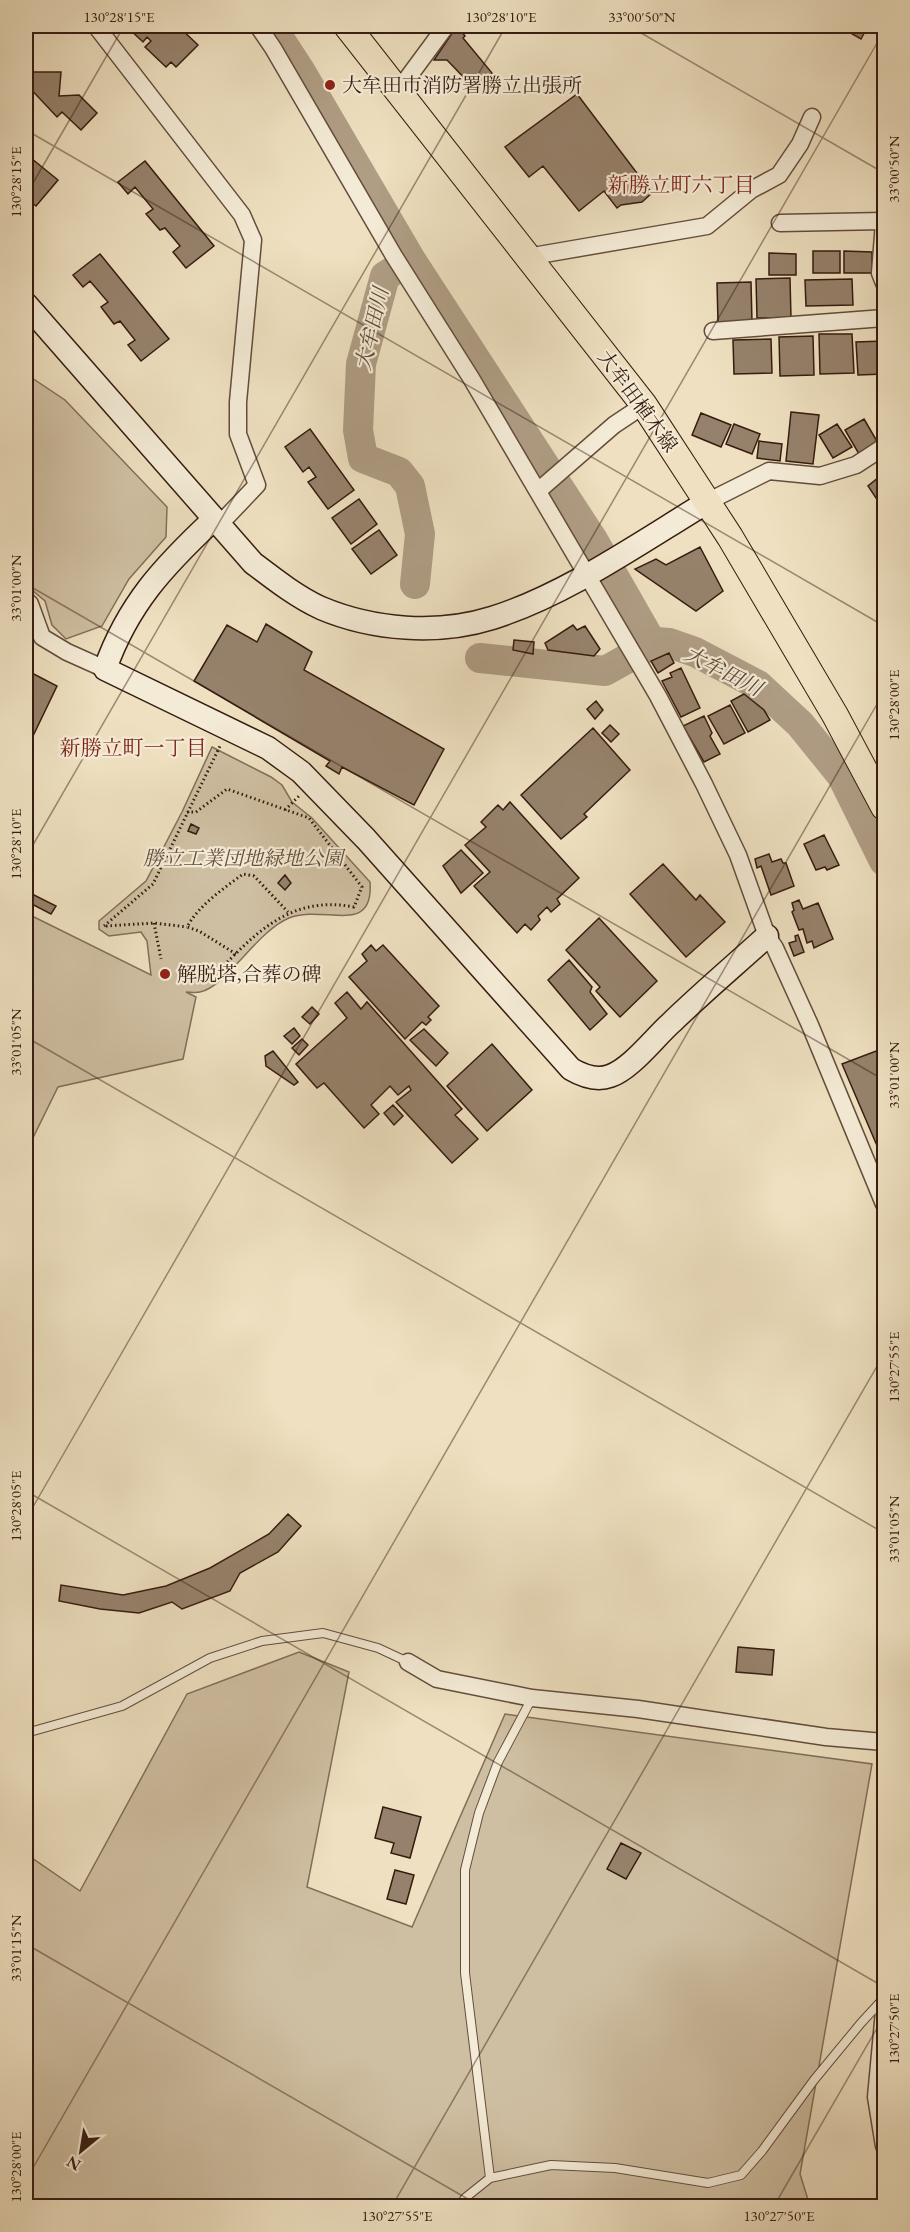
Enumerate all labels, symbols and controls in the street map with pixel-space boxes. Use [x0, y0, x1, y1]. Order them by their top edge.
text: 130°28'15"E [83, 7, 155, 26]
text: 130°28'10"E [465, 7, 537, 26]
text: 33°00'50"N [608, 7, 676, 26]
place label: 大牟田市消防署勝立出張所 [342, 72, 582, 98]
marker: 大牟田市消防署勝立出張所 [323, 78, 337, 92]
text: 33°00'50"N [884, 135, 903, 203]
text: 130°28'15"E [6, 146, 25, 218]
district label: 新勝立町六丁目 [608, 171, 755, 198]
water label: 大牟田川 [349, 283, 395, 373]
street label: 大牟田植木線 [592, 345, 684, 457]
text: 33°01'00"N [6, 554, 25, 622]
water label: 大牟田川 [680, 639, 769, 703]
text: 130°28'00"E [884, 669, 903, 741]
district label: 新勝立町一丁目 [60, 734, 207, 761]
text: 130°28'10"E [6, 808, 25, 880]
park label: 勝立工業団地緑地公園 [143, 845, 346, 871]
place label: 解脱塔,合葬の碑 [177, 961, 322, 987]
marker: 解脱塔,合葬の碑 [158, 967, 172, 981]
text: 33°01'05"N [6, 1008, 25, 1076]
text: 33°01'00"N [884, 1041, 903, 1109]
text: 130°27'55"E [884, 1331, 903, 1403]
text: 130°28'05"E [6, 1470, 25, 1542]
text: 33°01'05"N [884, 1495, 903, 1563]
text: 33°01'15"N [6, 1914, 25, 1982]
text: 130°27'50"E [884, 1993, 903, 2065]
north arrow [51, 2121, 111, 2181]
text: 130°28'00"E [6, 2131, 25, 2203]
text: N [63, 2151, 85, 2176]
text: 130°27'55"E [361, 2206, 433, 2225]
text: 130°27'50"E [743, 2206, 815, 2225]

